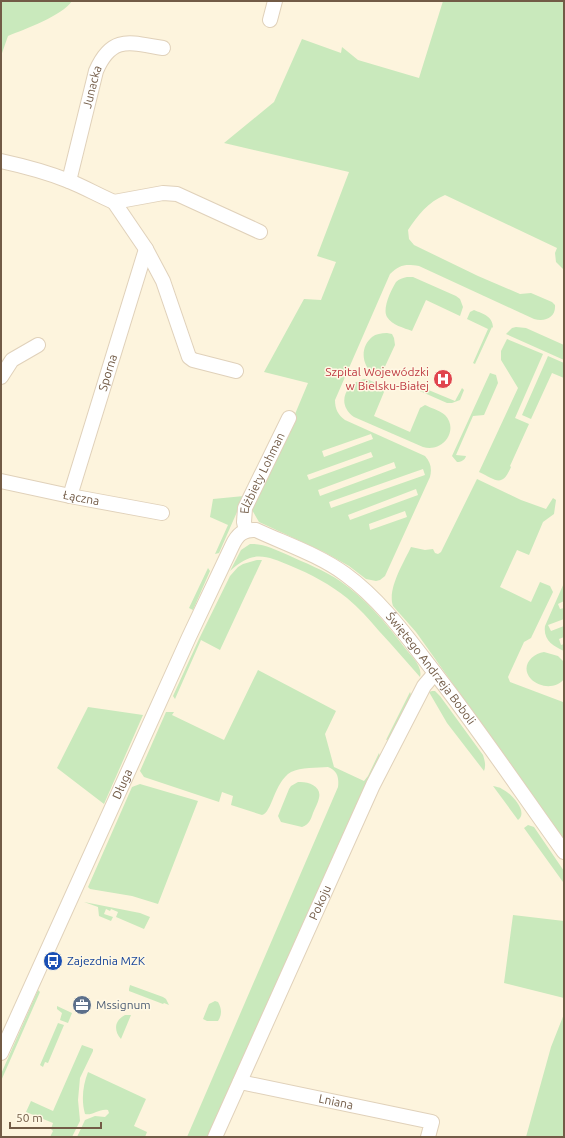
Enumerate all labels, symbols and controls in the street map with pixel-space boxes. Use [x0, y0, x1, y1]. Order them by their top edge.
street label: Junacka [80, 63, 104, 109]
street label: Sporna [96, 353, 119, 393]
place label: Szpital Wojewódzki w Bielsku-Białej [325, 365, 429, 392]
hospital icon: Szpital Wojewódzki w Bielsku-Białej [432, 368, 454, 390]
street label: Elżbiety Lohman [238, 430, 287, 514]
street label: Łączna [62, 488, 100, 507]
street label: Świętego Andrzeja Boboli [384, 610, 478, 727]
street label: Długa [110, 767, 134, 801]
street label: Pokoju [306, 883, 333, 922]
bus stop icon: Zajezdnia MZK [42, 950, 64, 972]
place label: Zajezdnia MZK [67, 954, 146, 967]
office icon: Mssignum [71, 994, 93, 1016]
place label: Mssignum [96, 998, 151, 1011]
street label: Lniana [318, 1092, 355, 1111]
scale bar [10, 1104, 101, 1130]
text: 50 m [16, 1111, 43, 1124]

